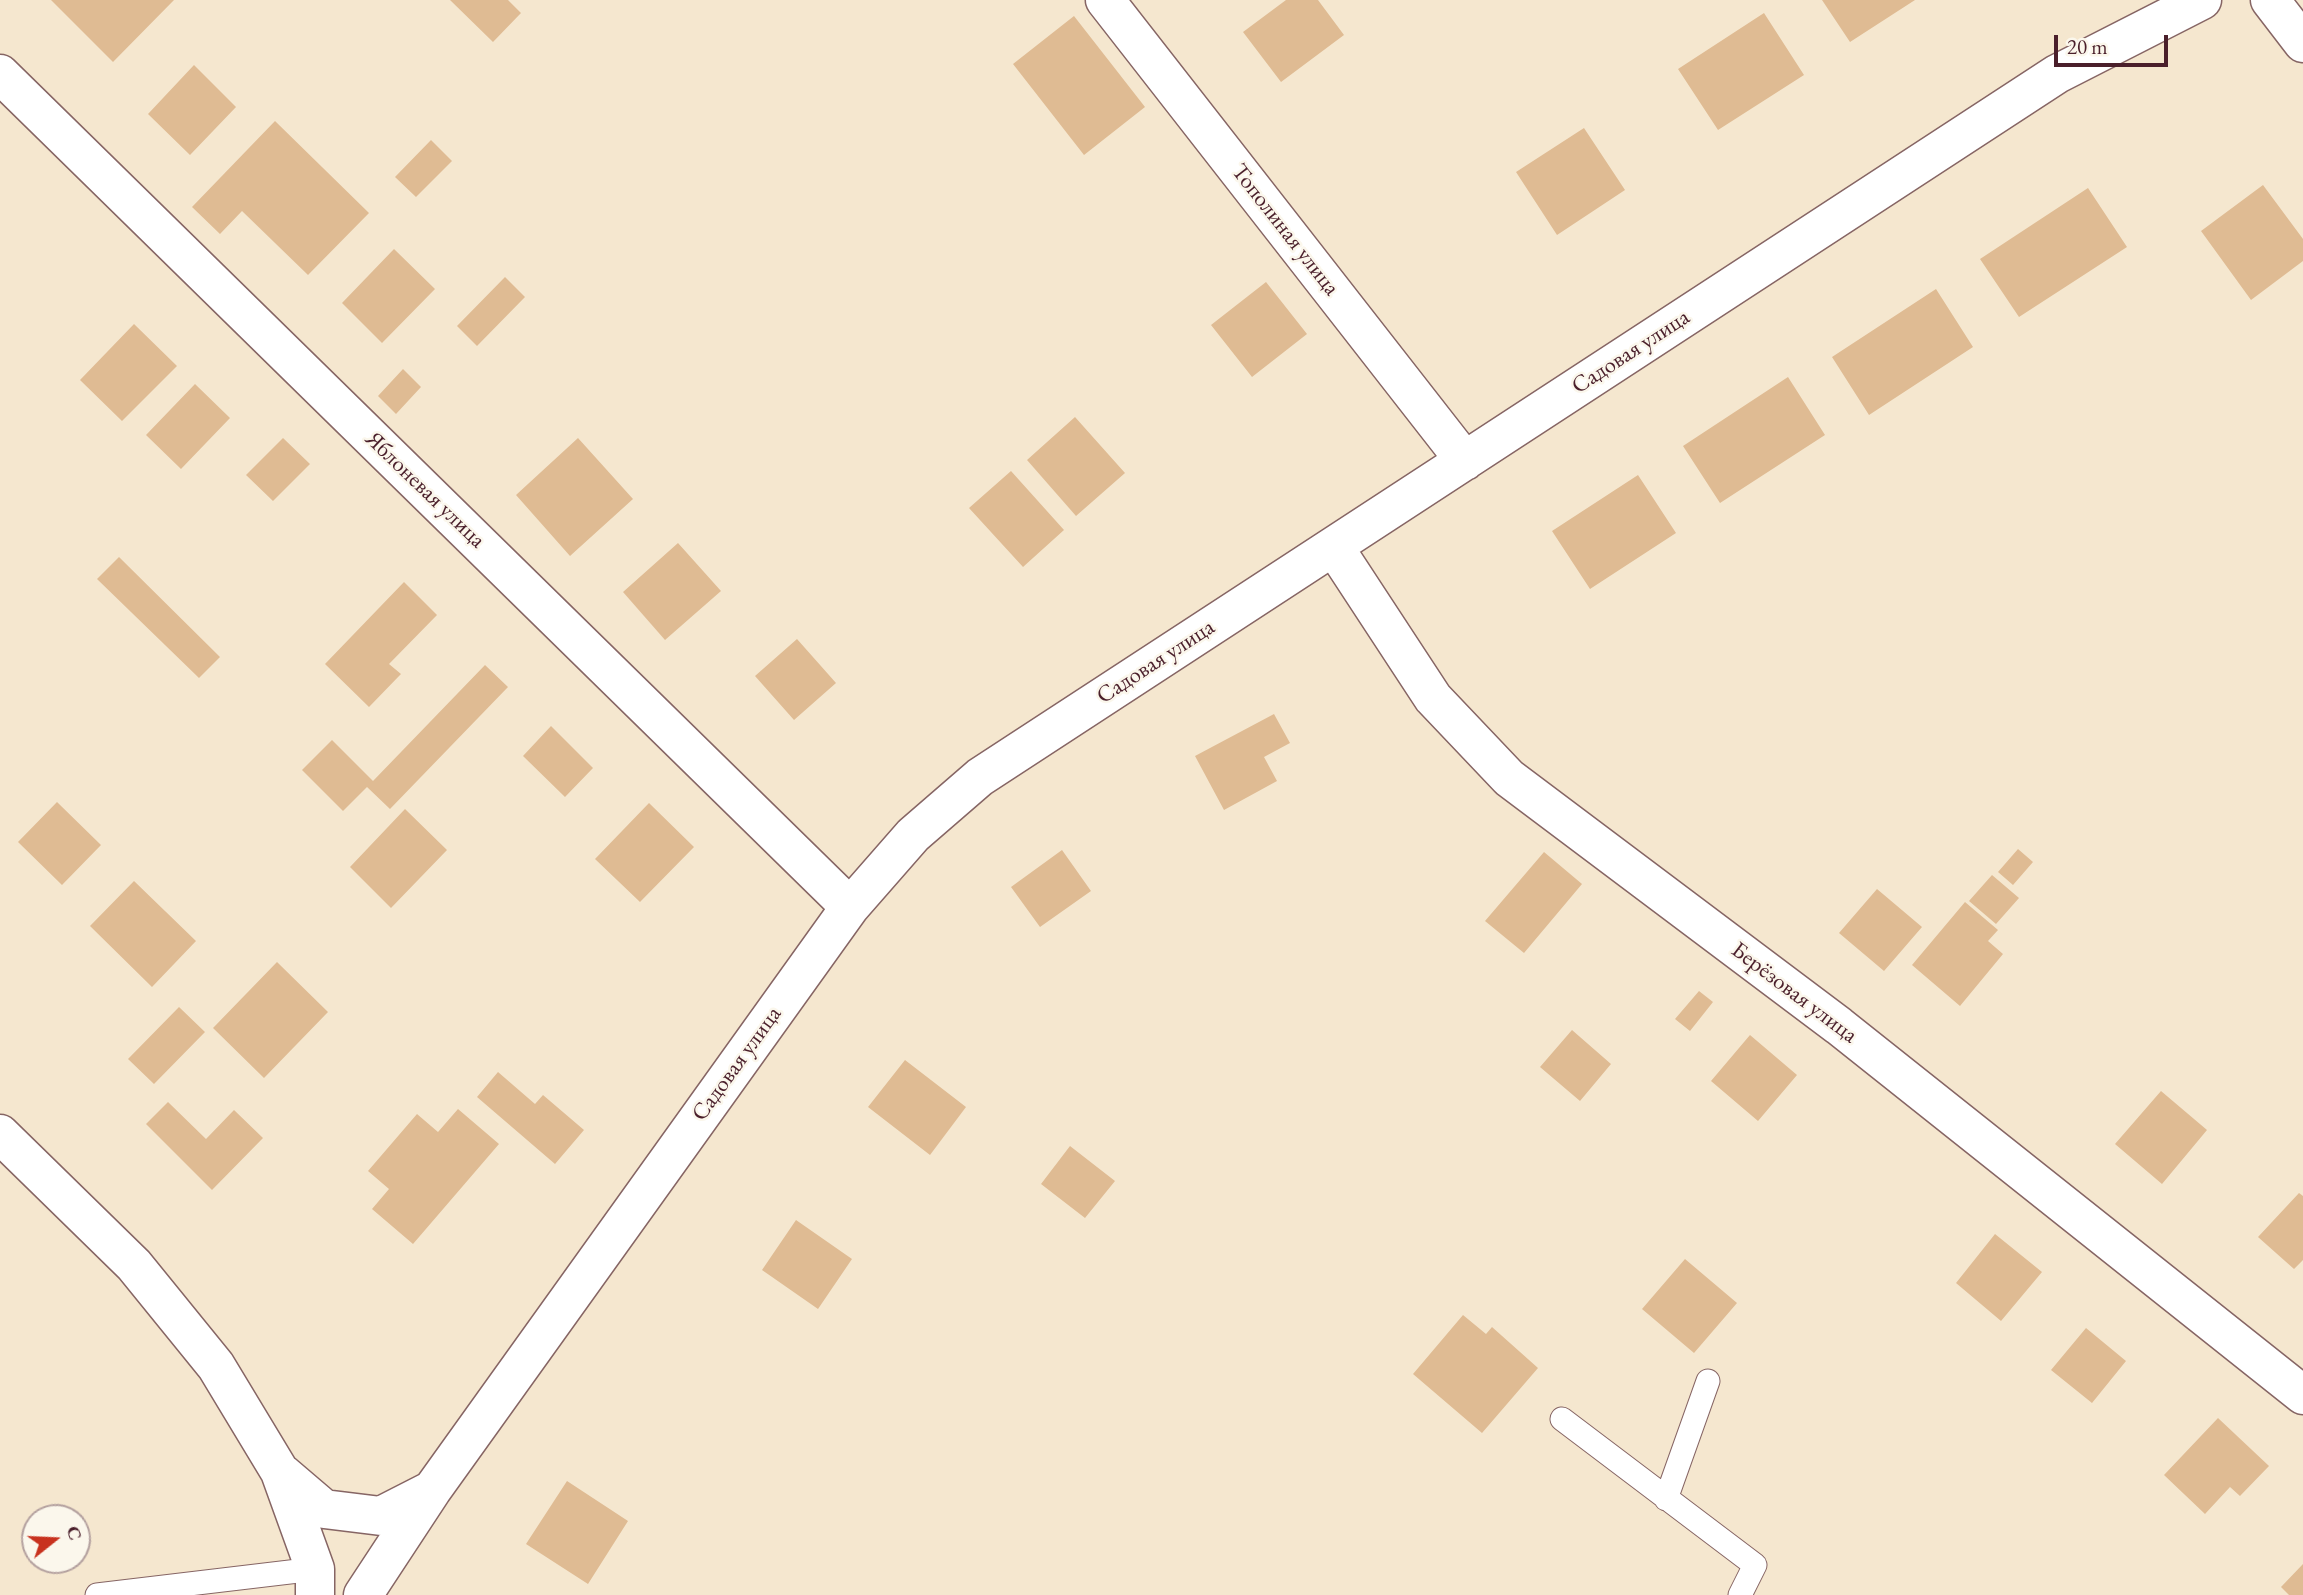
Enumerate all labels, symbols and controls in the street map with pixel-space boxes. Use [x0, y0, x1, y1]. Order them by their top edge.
scale bar [2058, 21, 2172, 65]
text: 20 m [2067, 33, 2108, 60]
street label: Тополиная улица [1225, 159, 1345, 301]
street label: Садовая улица [1567, 304, 1695, 400]
street label: Яблоневая улица [359, 426, 491, 554]
street label: Садовая улица [1092, 614, 1220, 710]
street label: Берёзовая улица [1725, 937, 1863, 1049]
street label: Садовая улица [686, 1001, 788, 1127]
north arrow [21, 1504, 91, 1574]
text: С [61, 1523, 89, 1543]

